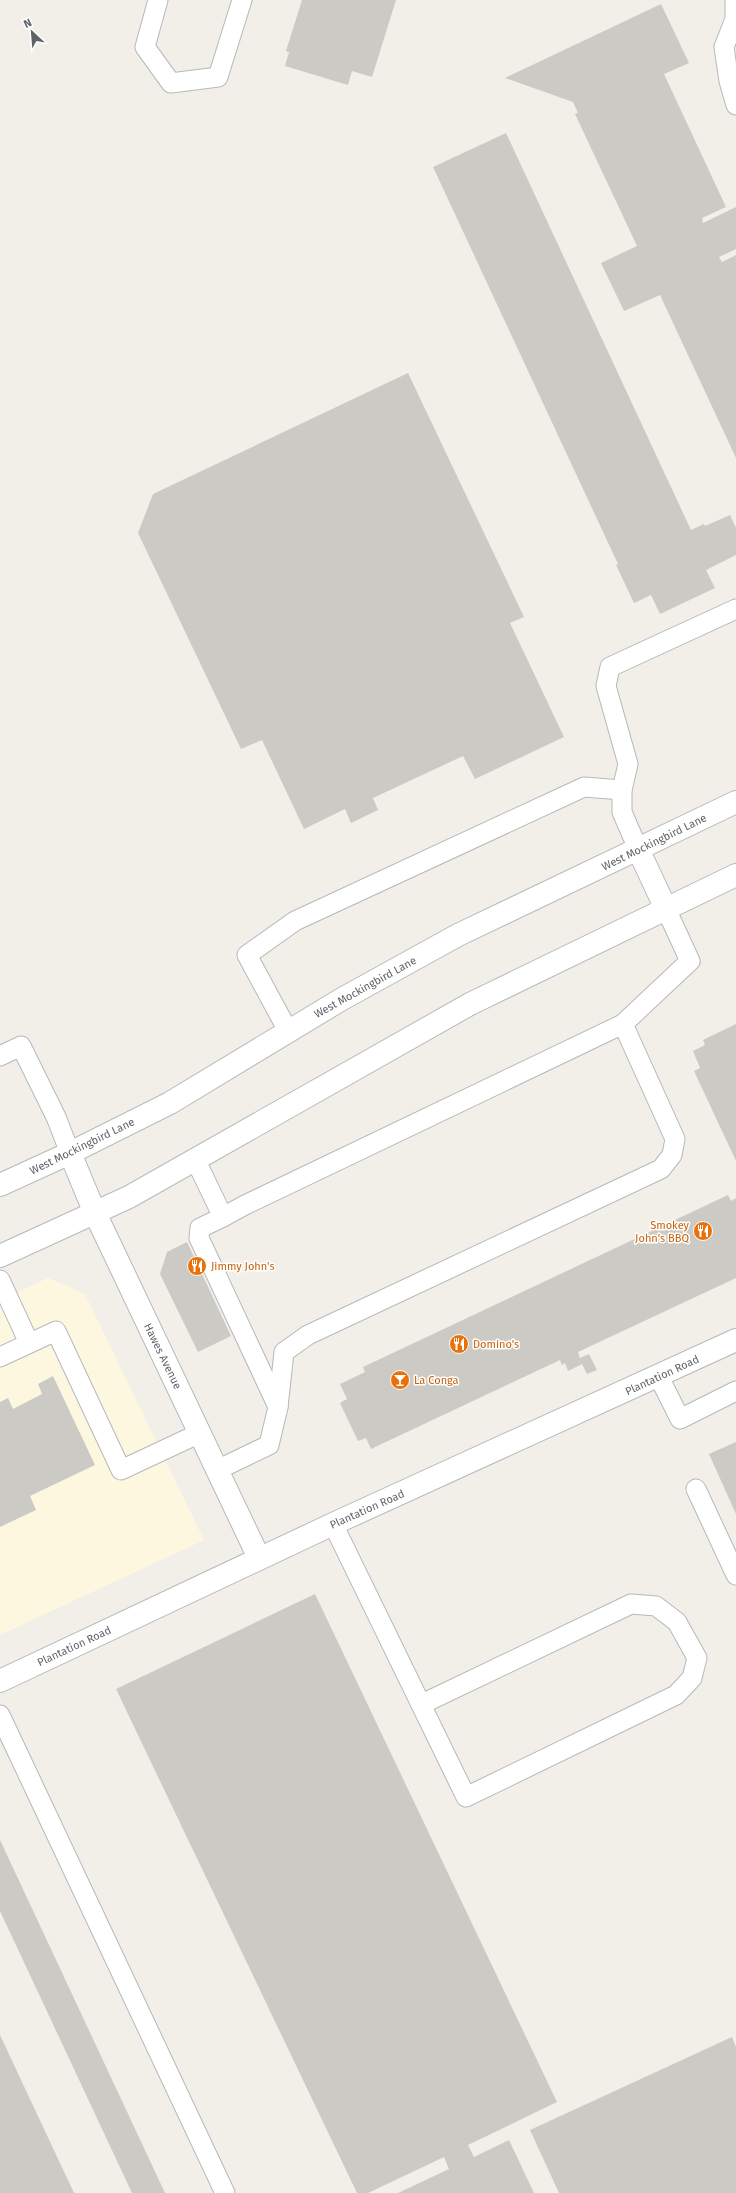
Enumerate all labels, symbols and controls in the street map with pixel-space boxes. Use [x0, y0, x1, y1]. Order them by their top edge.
north arrow [12, 12, 52, 52]
text: N [22, 16, 34, 31]
street label: West Mockingbird Lane [600, 811, 709, 873]
street label: West Mockingbird Lane [312, 954, 419, 1021]
street label: West Mockingbird Lane [28, 1115, 137, 1177]
place label: Smokey John's BBQ [635, 1219, 690, 1245]
restaurant icon: Smokey John's BBQ [692, 1220, 714, 1242]
restaurant icon: Jimmy John's [186, 1255, 208, 1277]
place label: Jimmy John's [211, 1260, 275, 1273]
street label: Hawes Avenue [141, 1321, 184, 1391]
restaurant icon: Domino's [448, 1333, 470, 1355]
place label: Domino's [473, 1338, 519, 1351]
street label: Plantation Road [623, 1353, 701, 1398]
bar icon: La Conga [389, 1369, 411, 1391]
place label: La Conga [414, 1374, 459, 1387]
street label: Plantation Road [328, 1487, 406, 1532]
street label: Plantation Road [35, 1624, 113, 1669]

